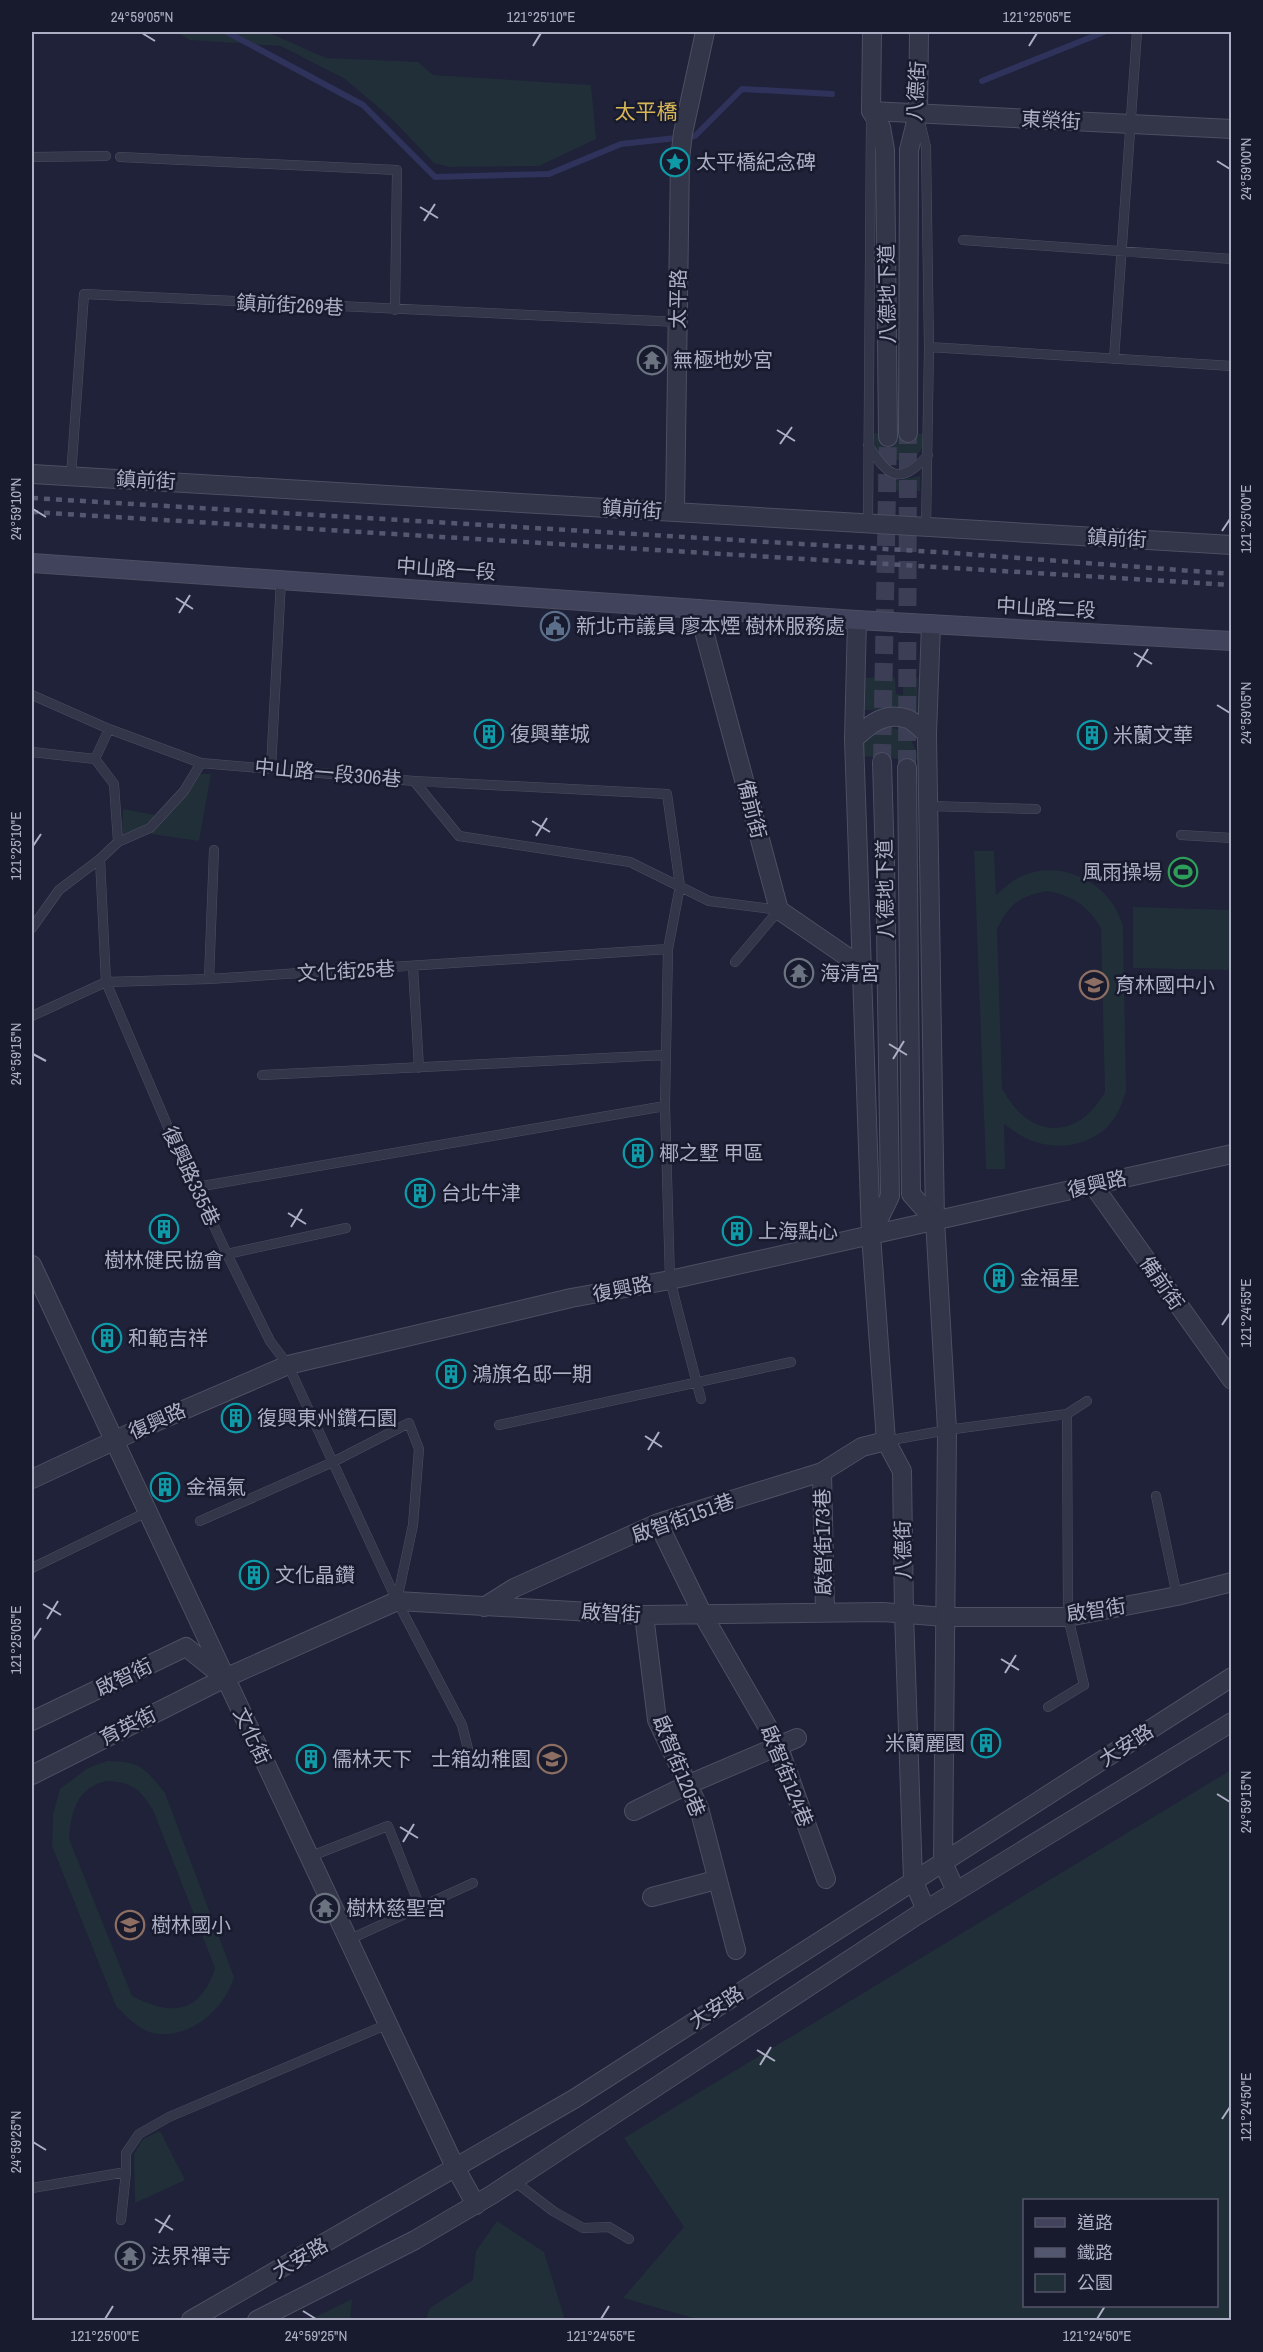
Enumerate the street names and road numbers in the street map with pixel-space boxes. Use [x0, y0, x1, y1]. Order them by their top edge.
street label: 八德街 [900, 60, 931, 122]
street label: 東榮街 [1020, 104, 1082, 135]
street label: 八德地下道 [872, 244, 901, 344]
street label: 太平路 [663, 269, 692, 329]
street label: 鎮前街269巷 [236, 288, 344, 321]
street label: 鎮前街 [115, 464, 177, 495]
street label: 鎮前街 [601, 493, 663, 524]
street label: 鎮前街 [1086, 522, 1148, 553]
street label: 中山路一段 [395, 552, 497, 585]
street label: 中山路二段 [995, 591, 1097, 624]
street label: 中山路一段306巷 [253, 753, 403, 792]
street label: 備前街 [732, 777, 773, 841]
street label: 八德地下道 [870, 839, 899, 939]
street label: 文化街25巷 [296, 954, 396, 987]
street label: 復興路335巷 [157, 1121, 226, 1230]
street label: 復興路 [1065, 1164, 1129, 1203]
street label: 備前街 [1134, 1250, 1191, 1315]
street label: 復興路 [590, 1270, 654, 1307]
street label: 復興路 [124, 1396, 190, 1445]
street label: 啟智街151巷 [628, 1486, 738, 1549]
street label: 啟智街173巷 [808, 1488, 837, 1596]
street label: 八德街 [888, 1520, 917, 1580]
street label: 啟智街 [1064, 1591, 1128, 1628]
street label: 啟智街 [580, 1597, 642, 1628]
street label: 啟智街 [91, 1651, 157, 1702]
street label: 育英街 [95, 1700, 161, 1751]
street label: 文化街 [228, 1703, 277, 1769]
street label: 啟智街120巷 [647, 1711, 712, 1821]
street label: 大安路 [1093, 1717, 1158, 1772]
street label: 啟智街124巷 [755, 1721, 820, 1831]
street label: 大安路 [683, 1979, 748, 2034]
street label: 大安路 [267, 2231, 332, 2284]

